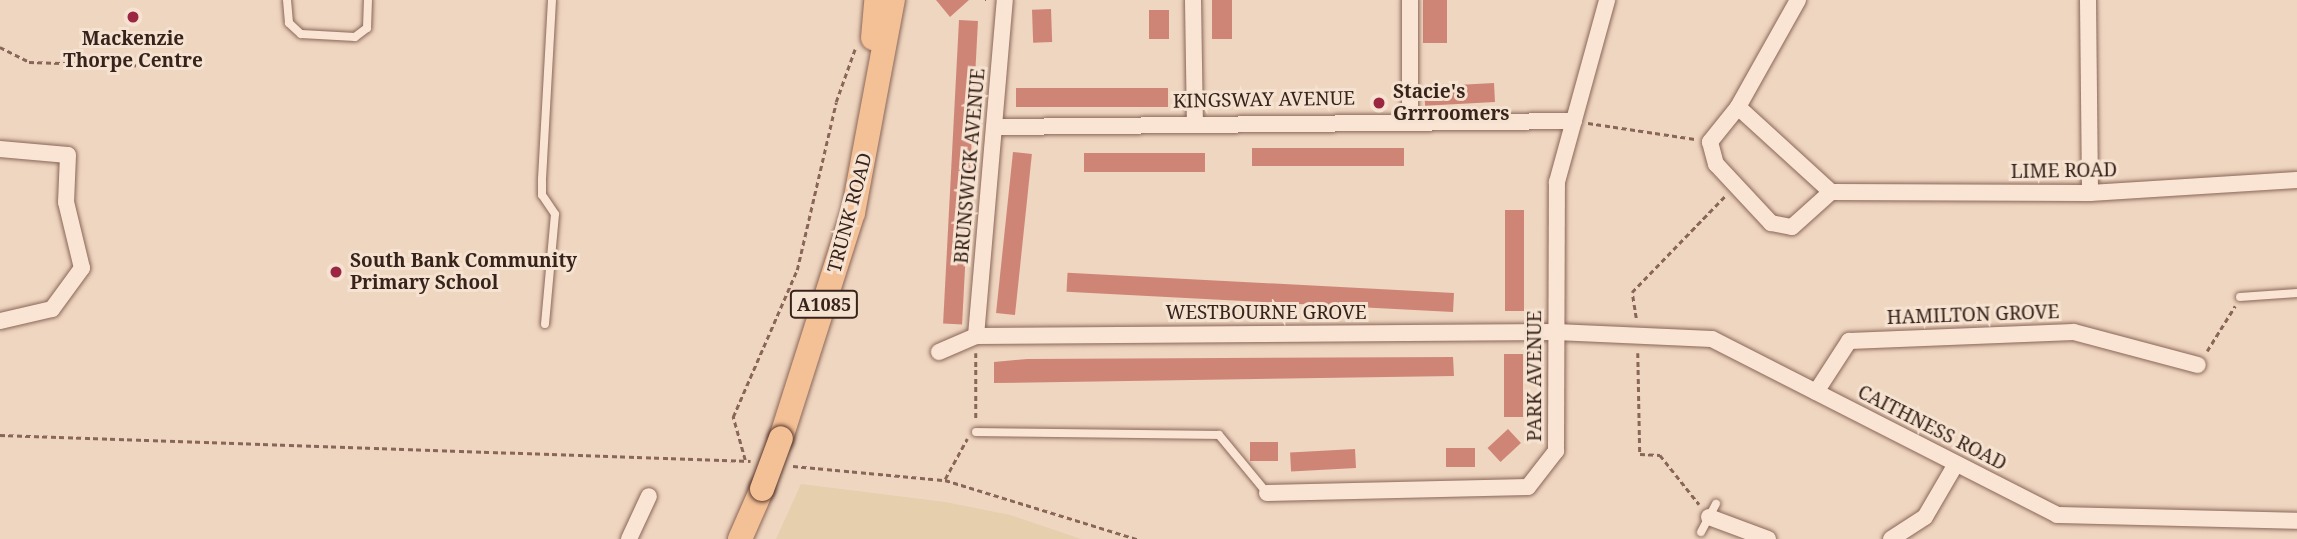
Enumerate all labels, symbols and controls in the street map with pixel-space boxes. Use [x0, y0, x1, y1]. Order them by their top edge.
marker: Mackenzie Thorpe Centre [125, 9, 141, 25]
place label: Mackenzie Thorpe Centre [63, 28, 203, 72]
street label: BRUNSWICK AVENUE [950, 67, 990, 265]
place label: Stacie's Grrroomers [1393, 81, 1509, 125]
street label: KINGSWAY AVENUE [1173, 87, 1355, 113]
marker: Stacie's Grrroomers [1371, 95, 1387, 111]
street label: TRUNK ROAD [823, 151, 877, 275]
street label: LIME ROAD [2011, 159, 2117, 183]
place label: South Bank Community Primary School [350, 250, 577, 294]
marker: South Bank Community Primary School [328, 264, 344, 280]
road number: A1085 [789, 290, 859, 318]
street label: HAMILTON GROVE [1886, 301, 2060, 329]
street label: WESTBOURNE GROVE [1165, 302, 1367, 324]
street label: PARK AVENUE [1524, 310, 1546, 442]
street label: CAITHNESS ROAD [1854, 381, 2010, 475]

